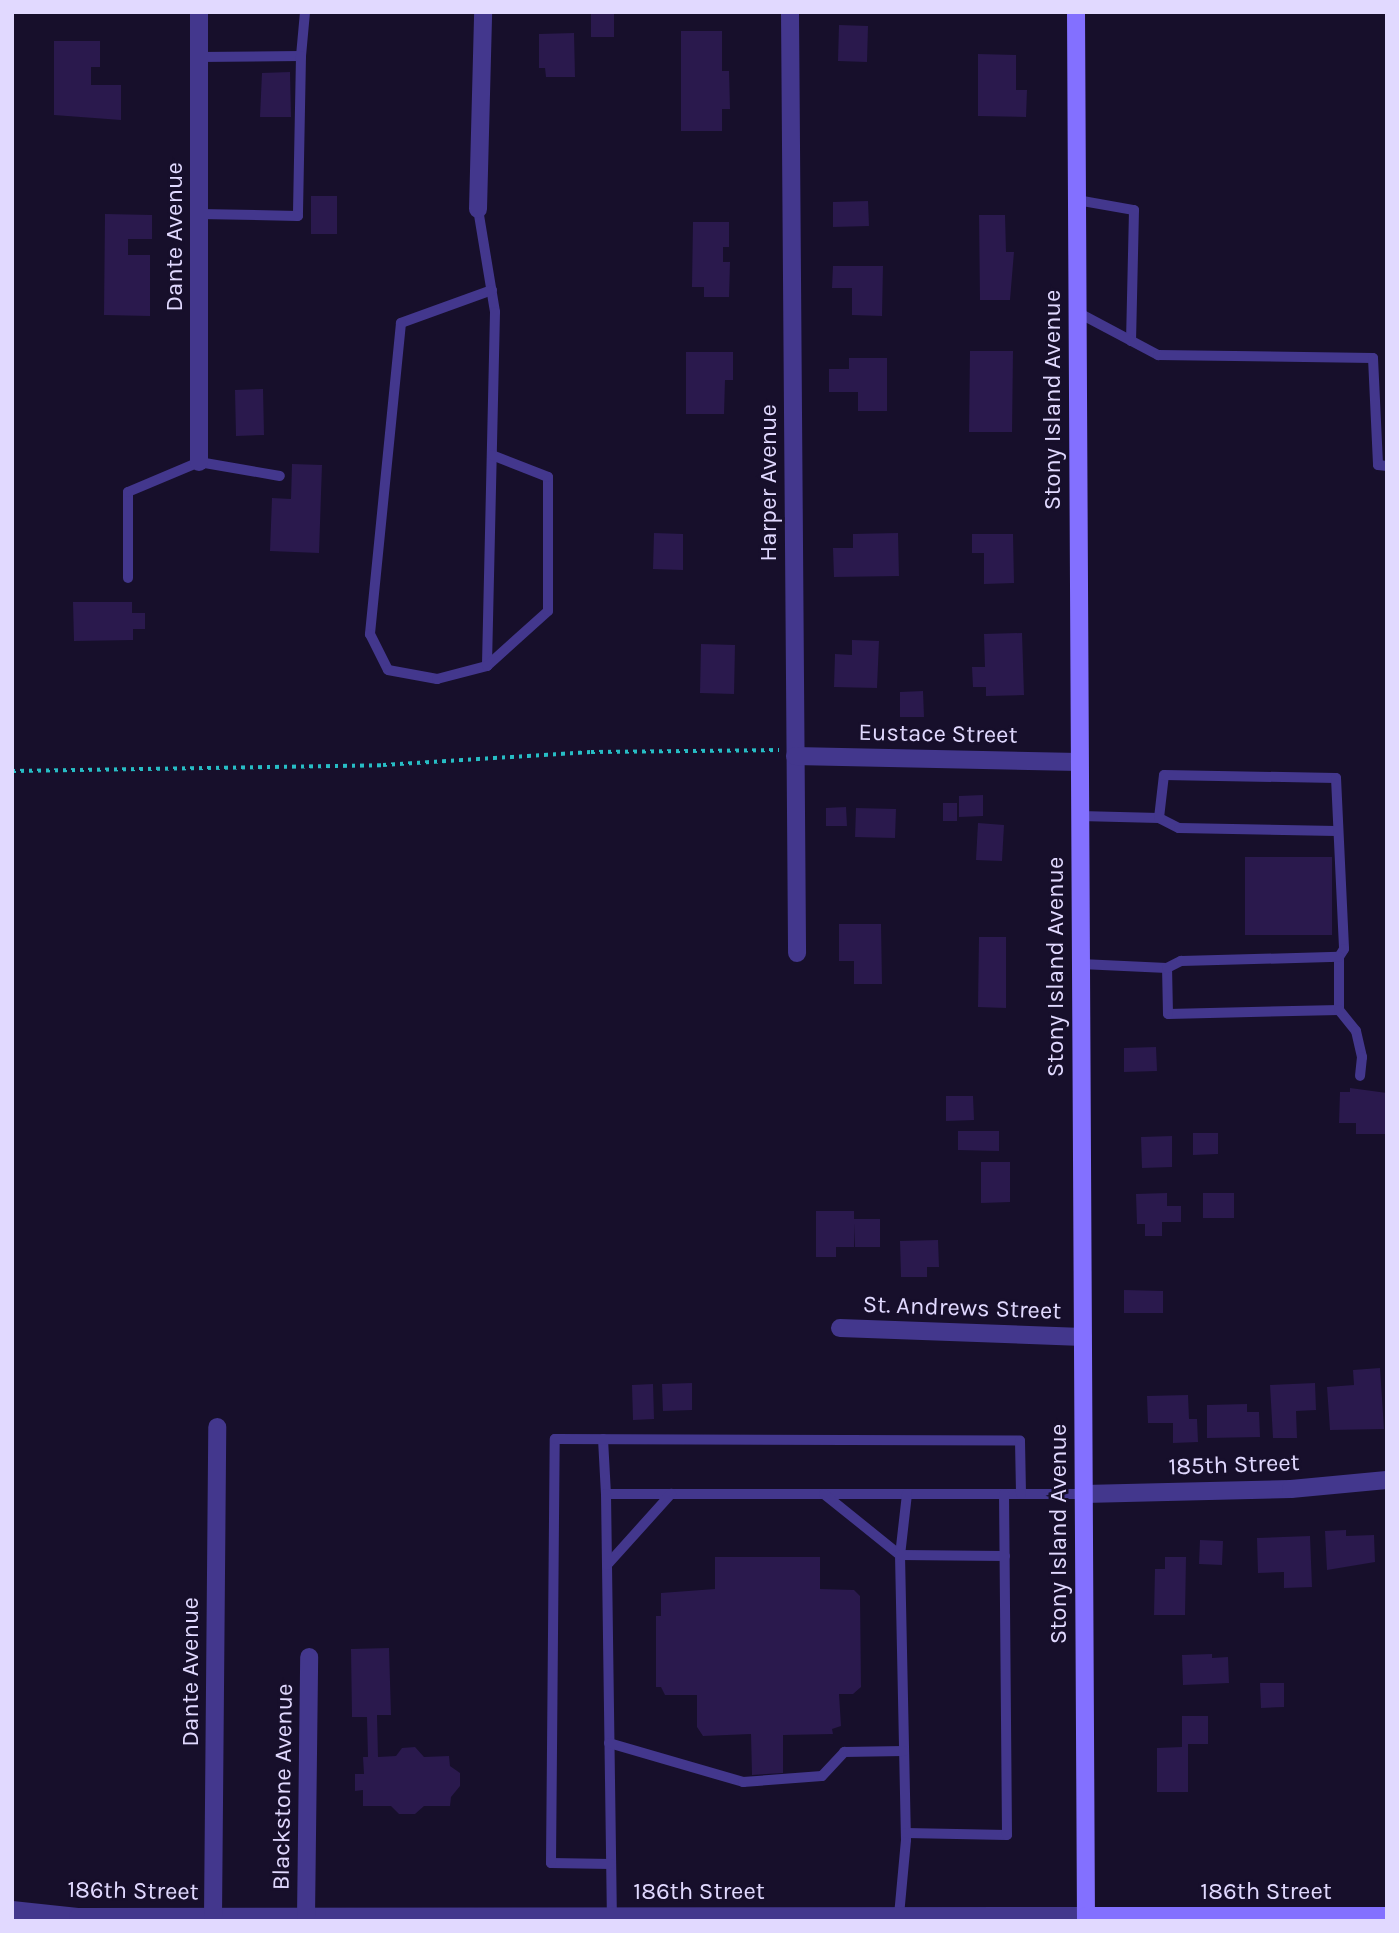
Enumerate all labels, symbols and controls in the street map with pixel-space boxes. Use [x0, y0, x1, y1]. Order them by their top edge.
street label: Dante Avenue [161, 162, 189, 312]
street label: Stony Island Avenue [1039, 290, 1067, 510]
street label: Harper Avenue [755, 404, 783, 562]
street label: Eustace Street [858, 718, 1018, 750]
street label: Stony Island Avenue [1042, 857, 1070, 1077]
street label: St. Andrews Street [862, 1290, 1062, 1326]
street label: Stony Island Avenue [1045, 1424, 1073, 1644]
street label: 185th Street [1168, 1448, 1300, 1482]
street label: Dante Avenue [177, 1597, 205, 1747]
street label: Blackstone Avenue [267, 1683, 299, 1891]
street label: 186th Street [67, 1875, 199, 1907]
street label: 186th Street [633, 1878, 765, 1906]
street label: 186th Street [1200, 1878, 1332, 1906]

